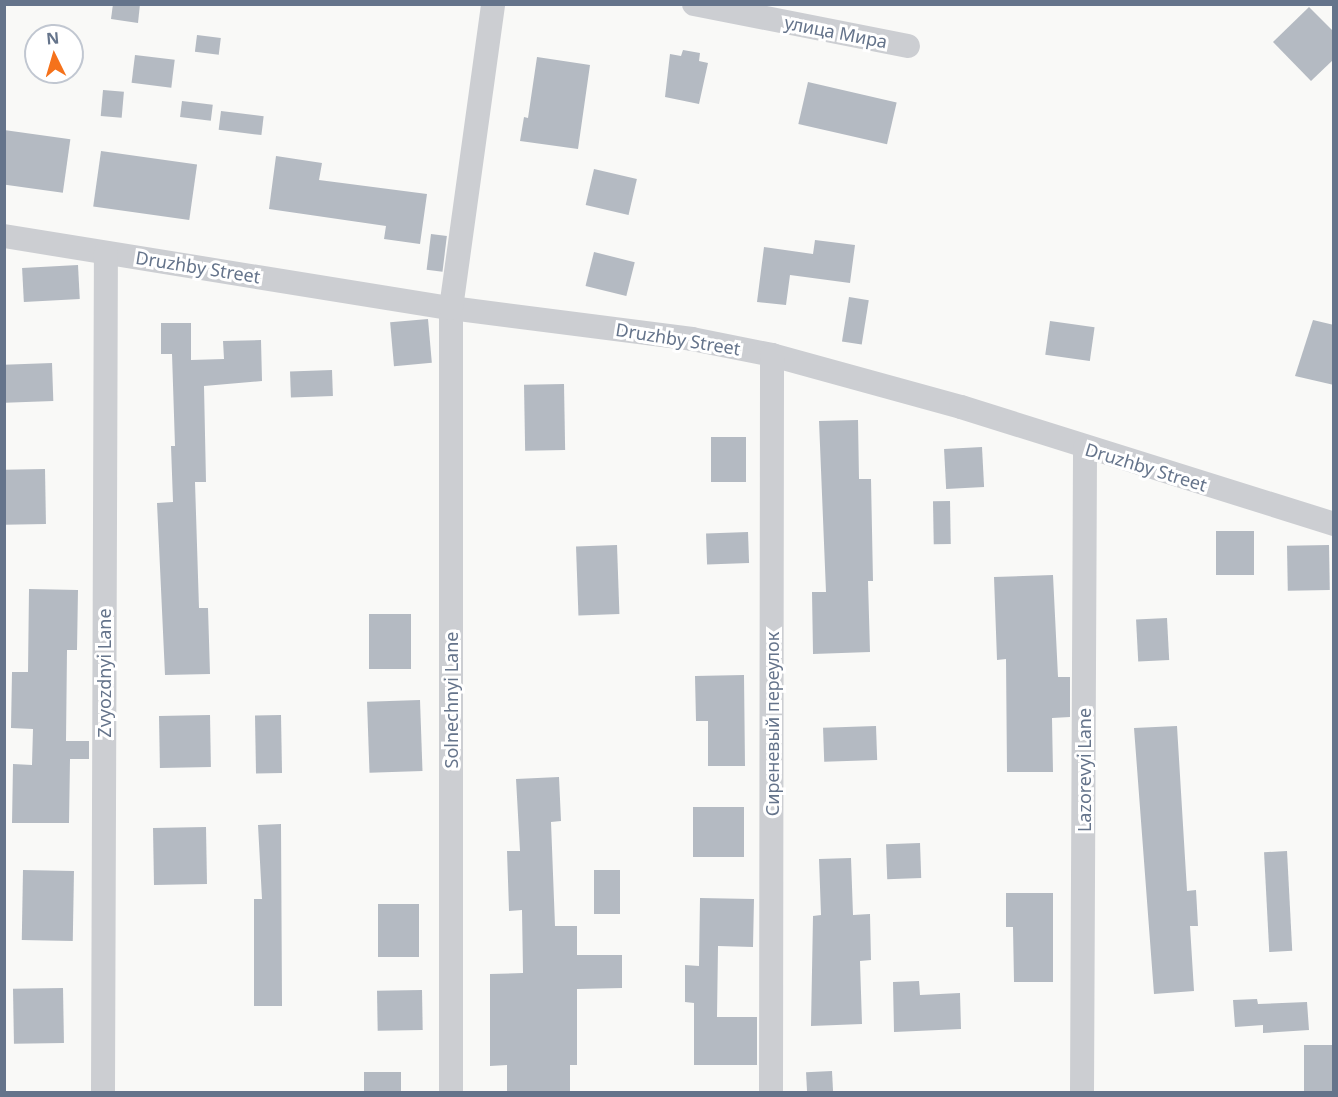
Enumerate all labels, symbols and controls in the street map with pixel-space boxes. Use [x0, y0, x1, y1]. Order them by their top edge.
street label: улица Мира [783, 11, 889, 53]
north arrow [24, 24, 84, 84]
text: N [45, 27, 60, 50]
street label: Druzhby Street [134, 246, 262, 288]
street label: Druzhby Street [614, 318, 742, 360]
street label: Druzhby Street [1083, 438, 1209, 496]
street label: Zvyozdnyi Lane [93, 608, 115, 738]
street label: Solnechnyi Lane [440, 632, 462, 768]
street label: Сиреневый переулок [761, 632, 783, 816]
street label: Lazorevyi Lane [1073, 708, 1095, 832]

